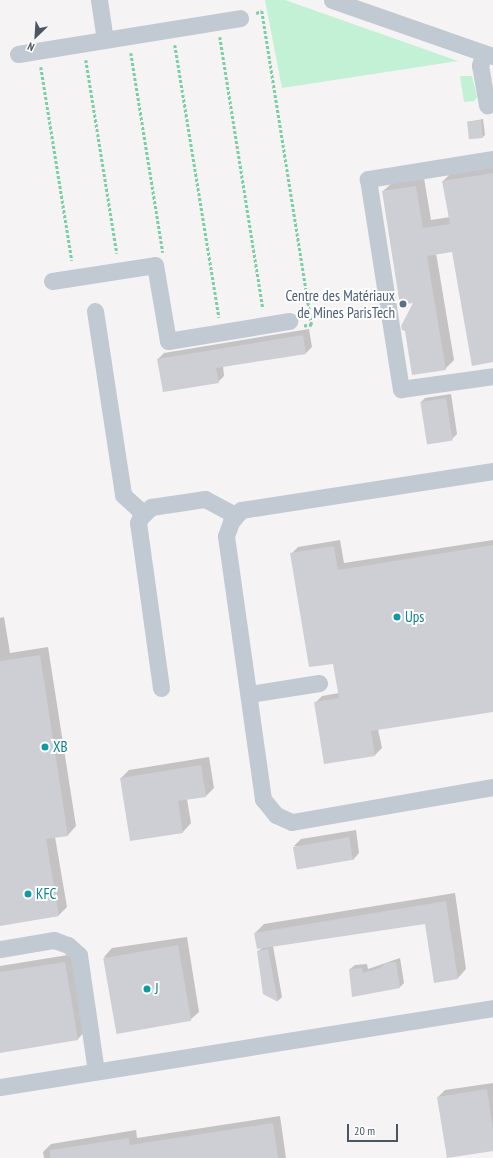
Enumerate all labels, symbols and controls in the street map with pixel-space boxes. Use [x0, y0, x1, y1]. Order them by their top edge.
north arrow [16, 16, 56, 56]
text: N [25, 39, 37, 54]
place label: Centre des Matériaux de Mines ParisTech [285, 286, 395, 321]
marker: Centre des Matériaux de Mines ParisTech [398, 299, 408, 309]
place label: Ups [405, 608, 424, 626]
marker: Ups [392, 612, 402, 622]
place label: XB [53, 738, 68, 756]
marker: XB [40, 742, 50, 752]
place label: KFC [36, 885, 56, 903]
marker: KFC [23, 889, 33, 899]
place label: J [155, 980, 159, 998]
marker: J [142, 984, 152, 994]
scale bar [349, 1116, 400, 1142]
text: 20 m [354, 1123, 375, 1138]

